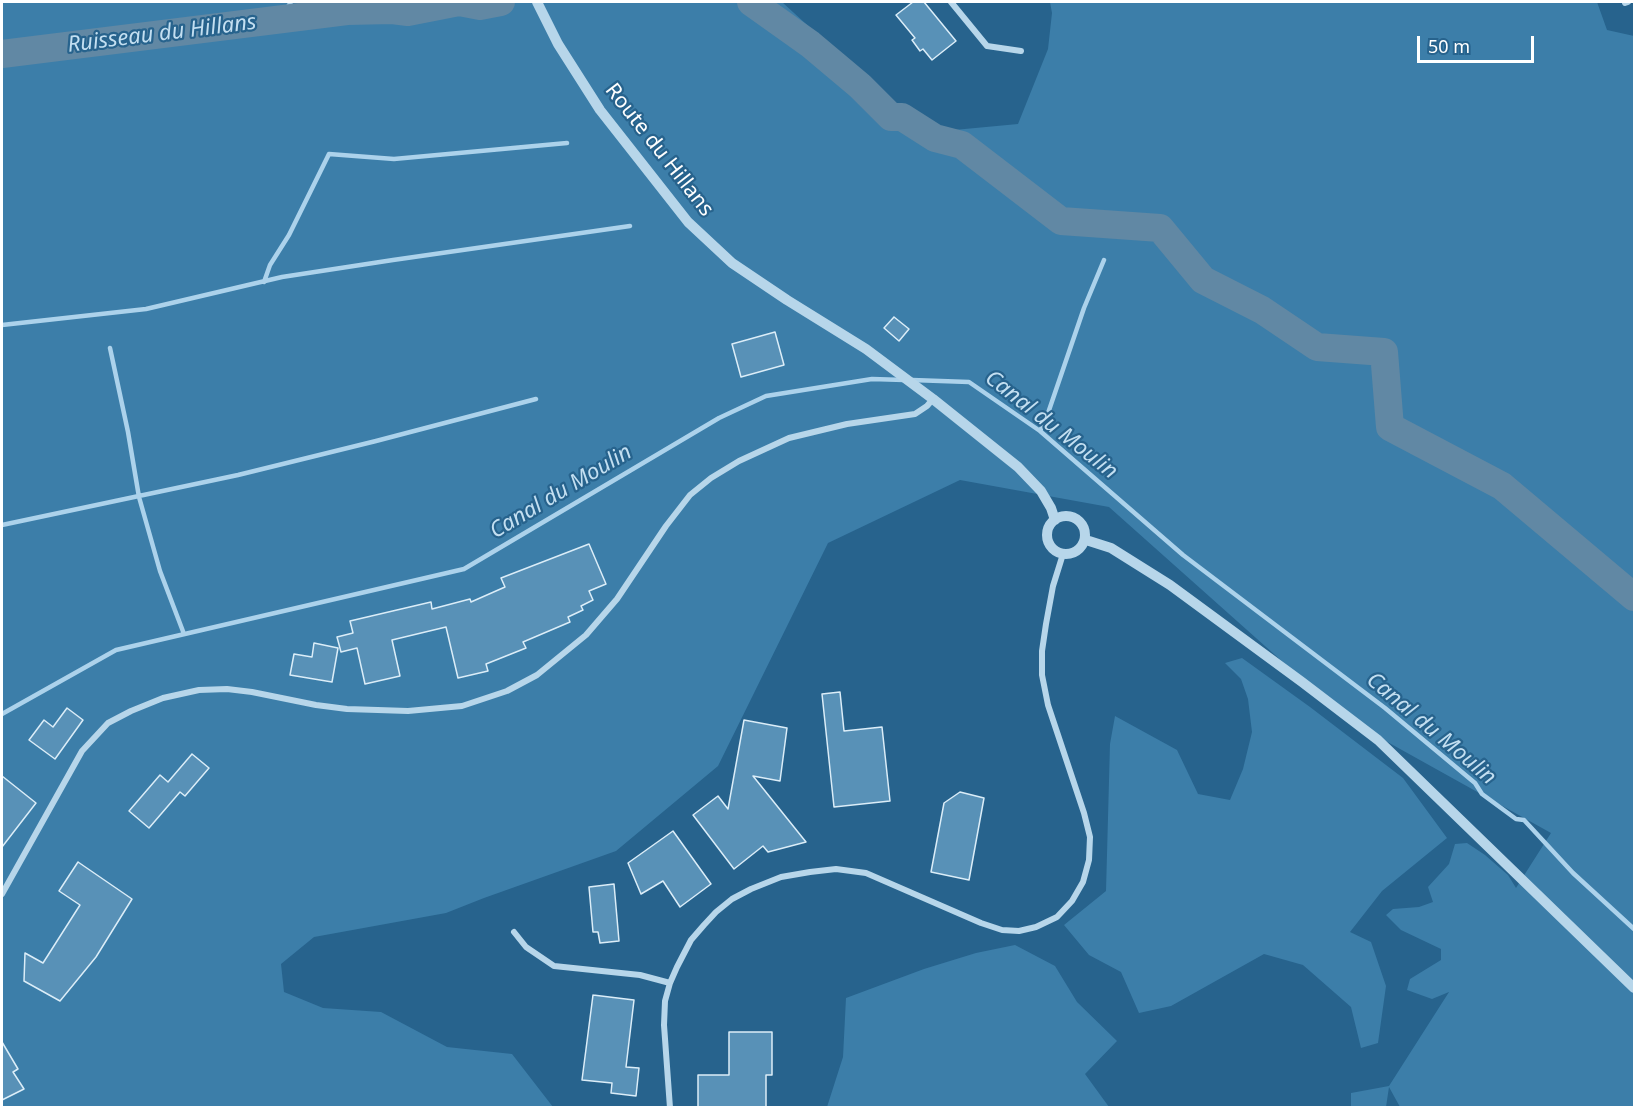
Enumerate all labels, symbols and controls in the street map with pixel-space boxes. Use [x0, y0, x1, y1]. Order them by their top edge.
water label: Ruisseau du Hillans [66, 9, 258, 59]
scale bar [1420, 24, 1537, 62]
text: 50 m [1428, 34, 1470, 58]
street label: Route du Hillans [599, 79, 719, 221]
water label: Canal du Moulin [979, 365, 1123, 485]
water label: Canal du Moulin [485, 439, 637, 545]
water label: Canal du Moulin [1361, 667, 1501, 791]

